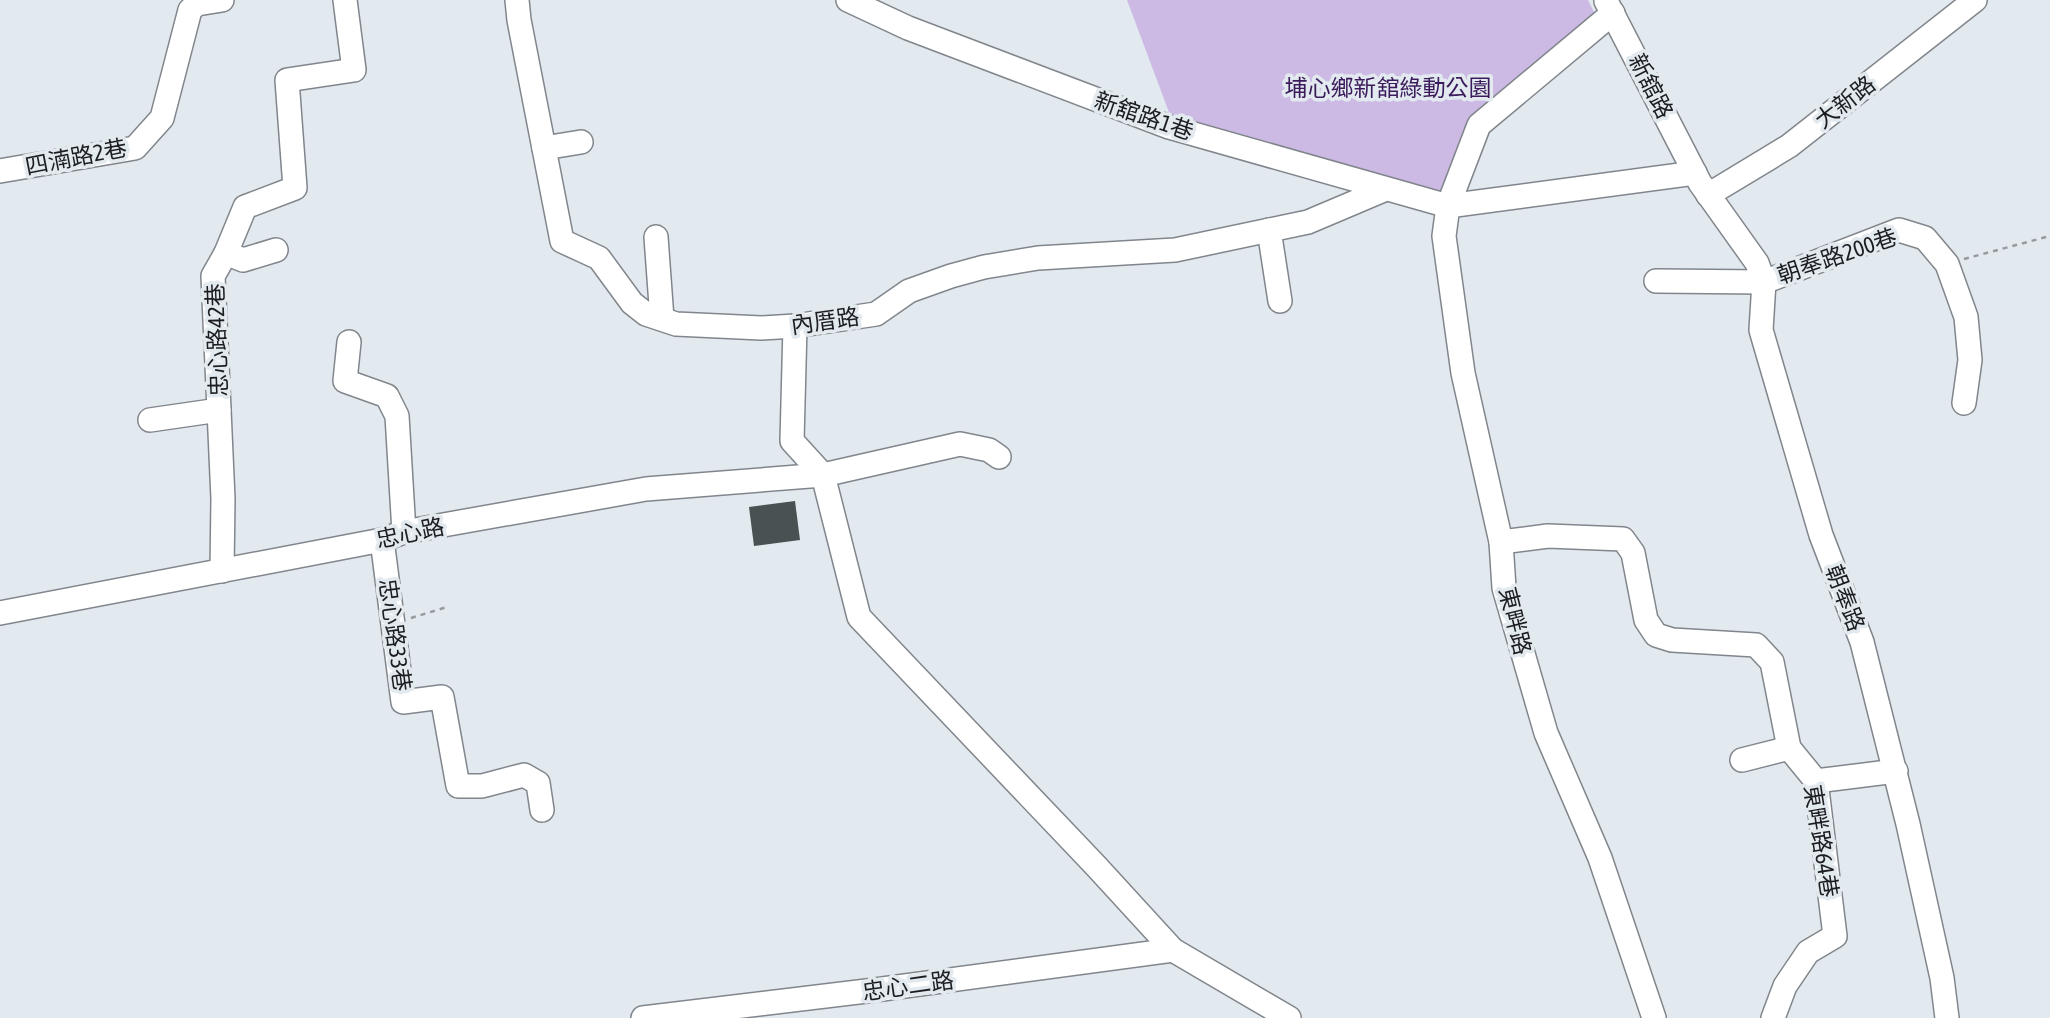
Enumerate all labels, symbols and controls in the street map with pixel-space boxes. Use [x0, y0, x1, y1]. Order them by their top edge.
street label: 新舘路 [1624, 49, 1678, 123]
street label: 大新路 [1810, 71, 1880, 133]
park label: 埔心鄉新舘綠動公園 [1285, 75, 1492, 101]
street label: 新舘路1巷 [1091, 87, 1197, 145]
street label: 四湳路2巷 [23, 134, 129, 180]
street label: 朝奉路200巷 [1774, 223, 1900, 289]
street label: 忠心路42巷 [202, 283, 232, 397]
street label: 內厝路 [789, 303, 861, 339]
street label: 忠心路 [374, 513, 446, 553]
street label: 朝奉路 [1820, 561, 1870, 635]
street label: 忠心路33巷 [374, 577, 416, 693]
street label: 東畔路 [1494, 584, 1536, 658]
street label: 東畔路64巷 [1799, 783, 1843, 899]
street label: 忠心二路 [861, 967, 955, 1005]

